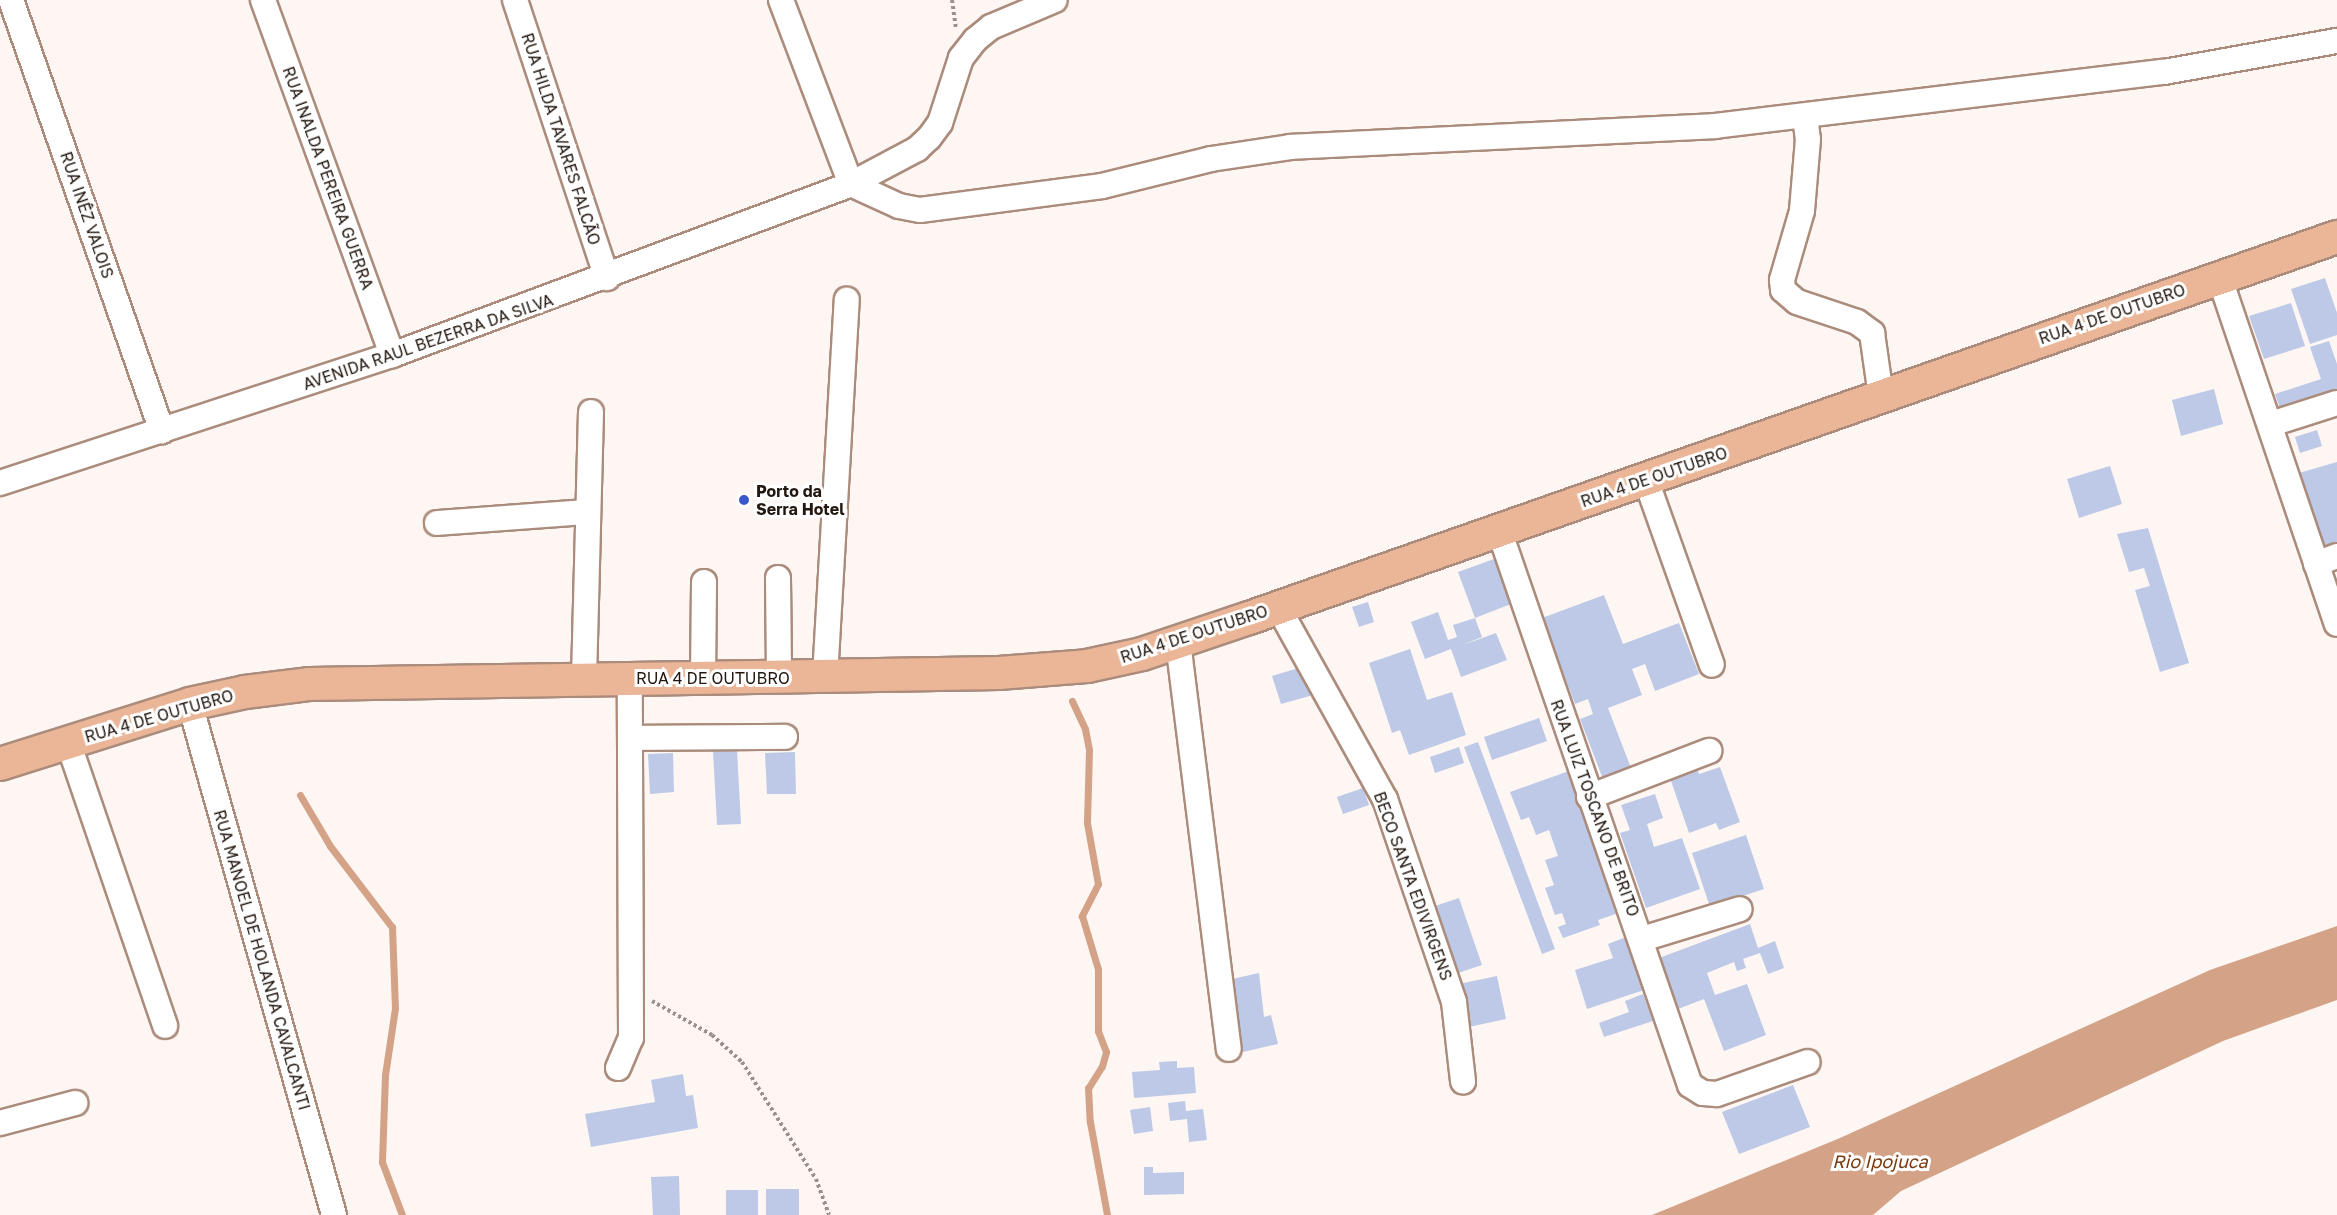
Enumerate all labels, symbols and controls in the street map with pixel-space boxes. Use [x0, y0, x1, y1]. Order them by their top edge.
street label: RUA HILDA TAVARES FALCÃO [518, 31, 604, 247]
street label: RUA INALDA PEREIRA GUERRA [279, 64, 377, 292]
street label: RUA INÊZ VALOIS [56, 149, 118, 281]
street label: RUA 4 DE OUTUBRO [2036, 280, 2188, 348]
street label: AVENIDA RAUL BEZERRA DA SILVA [300, 290, 556, 394]
street label: RUA 4 DE OUTUBRO [1578, 443, 1730, 511]
place label: Porto da Serra Hotel [756, 481, 845, 519]
marker: Porto da Serra Hotel [737, 493, 751, 507]
street label: RUA 4 DE OUTUBRO [1118, 601, 1270, 667]
street label: RUA 4 DE OUTUBRO [636, 668, 790, 688]
street label: RUA 4 DE OUTUBRO [82, 686, 236, 746]
street label: RUA LUIZ TOSCANO DE BRITO [1547, 697, 1643, 919]
street label: BECO SANTA EDIVIRGENS [1370, 789, 1456, 983]
street label: RUA MANOEL DE HOLANDA CAVALCANTI [210, 808, 314, 1112]
water label: Rio Ipojuca [1832, 1150, 1928, 1172]

